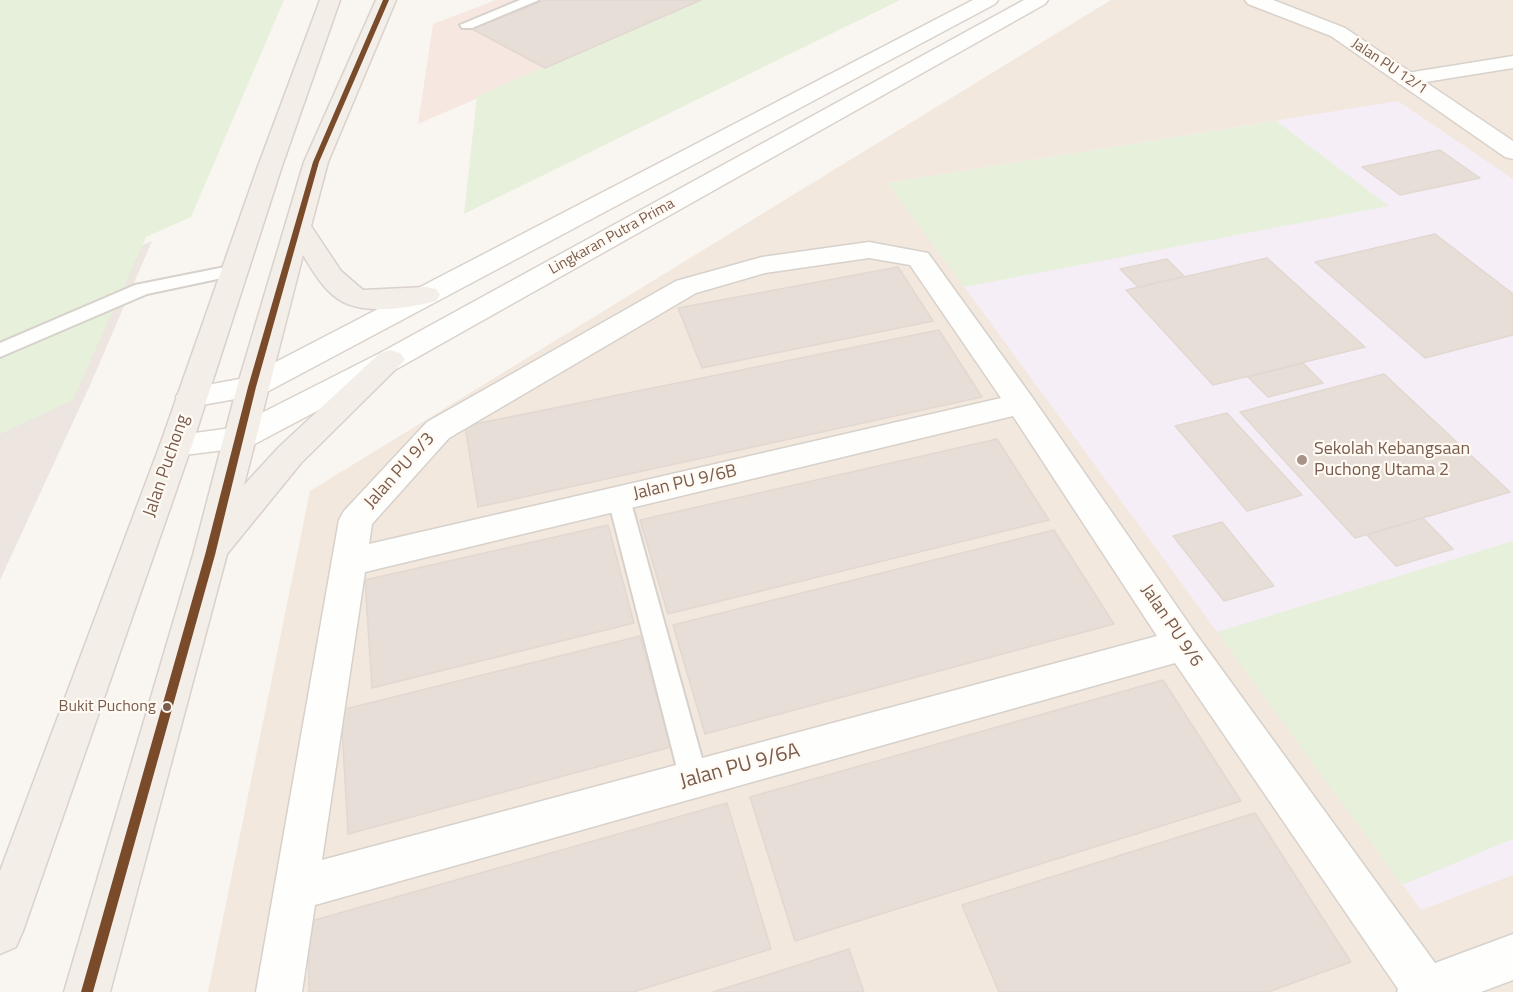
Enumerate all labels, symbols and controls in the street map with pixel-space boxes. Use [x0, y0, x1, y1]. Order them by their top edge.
street label: Jalan PU 12/1 [1348, 35, 1430, 99]
street label: Lingkaran Putra Prima [546, 195, 678, 279]
street label: Jalan Puchong [139, 412, 195, 520]
street label: Jalan PU 9/3 [360, 429, 440, 513]
place label: Sekolah Kebangsaan Puchong Utama 2 [1314, 439, 1470, 482]
marker: Sekolah Kebangsaan Puchong Utama 2 [1295, 453, 1309, 467]
street label: Jalan PU 9/6B [631, 461, 739, 505]
street label: Jalan PU 9/6 [1136, 581, 1206, 671]
place label: Bukit Puchong [59, 697, 156, 717]
marker: Bukit Puchong [161, 701, 173, 713]
street label: Jalan PU 9/6A [677, 739, 803, 795]

